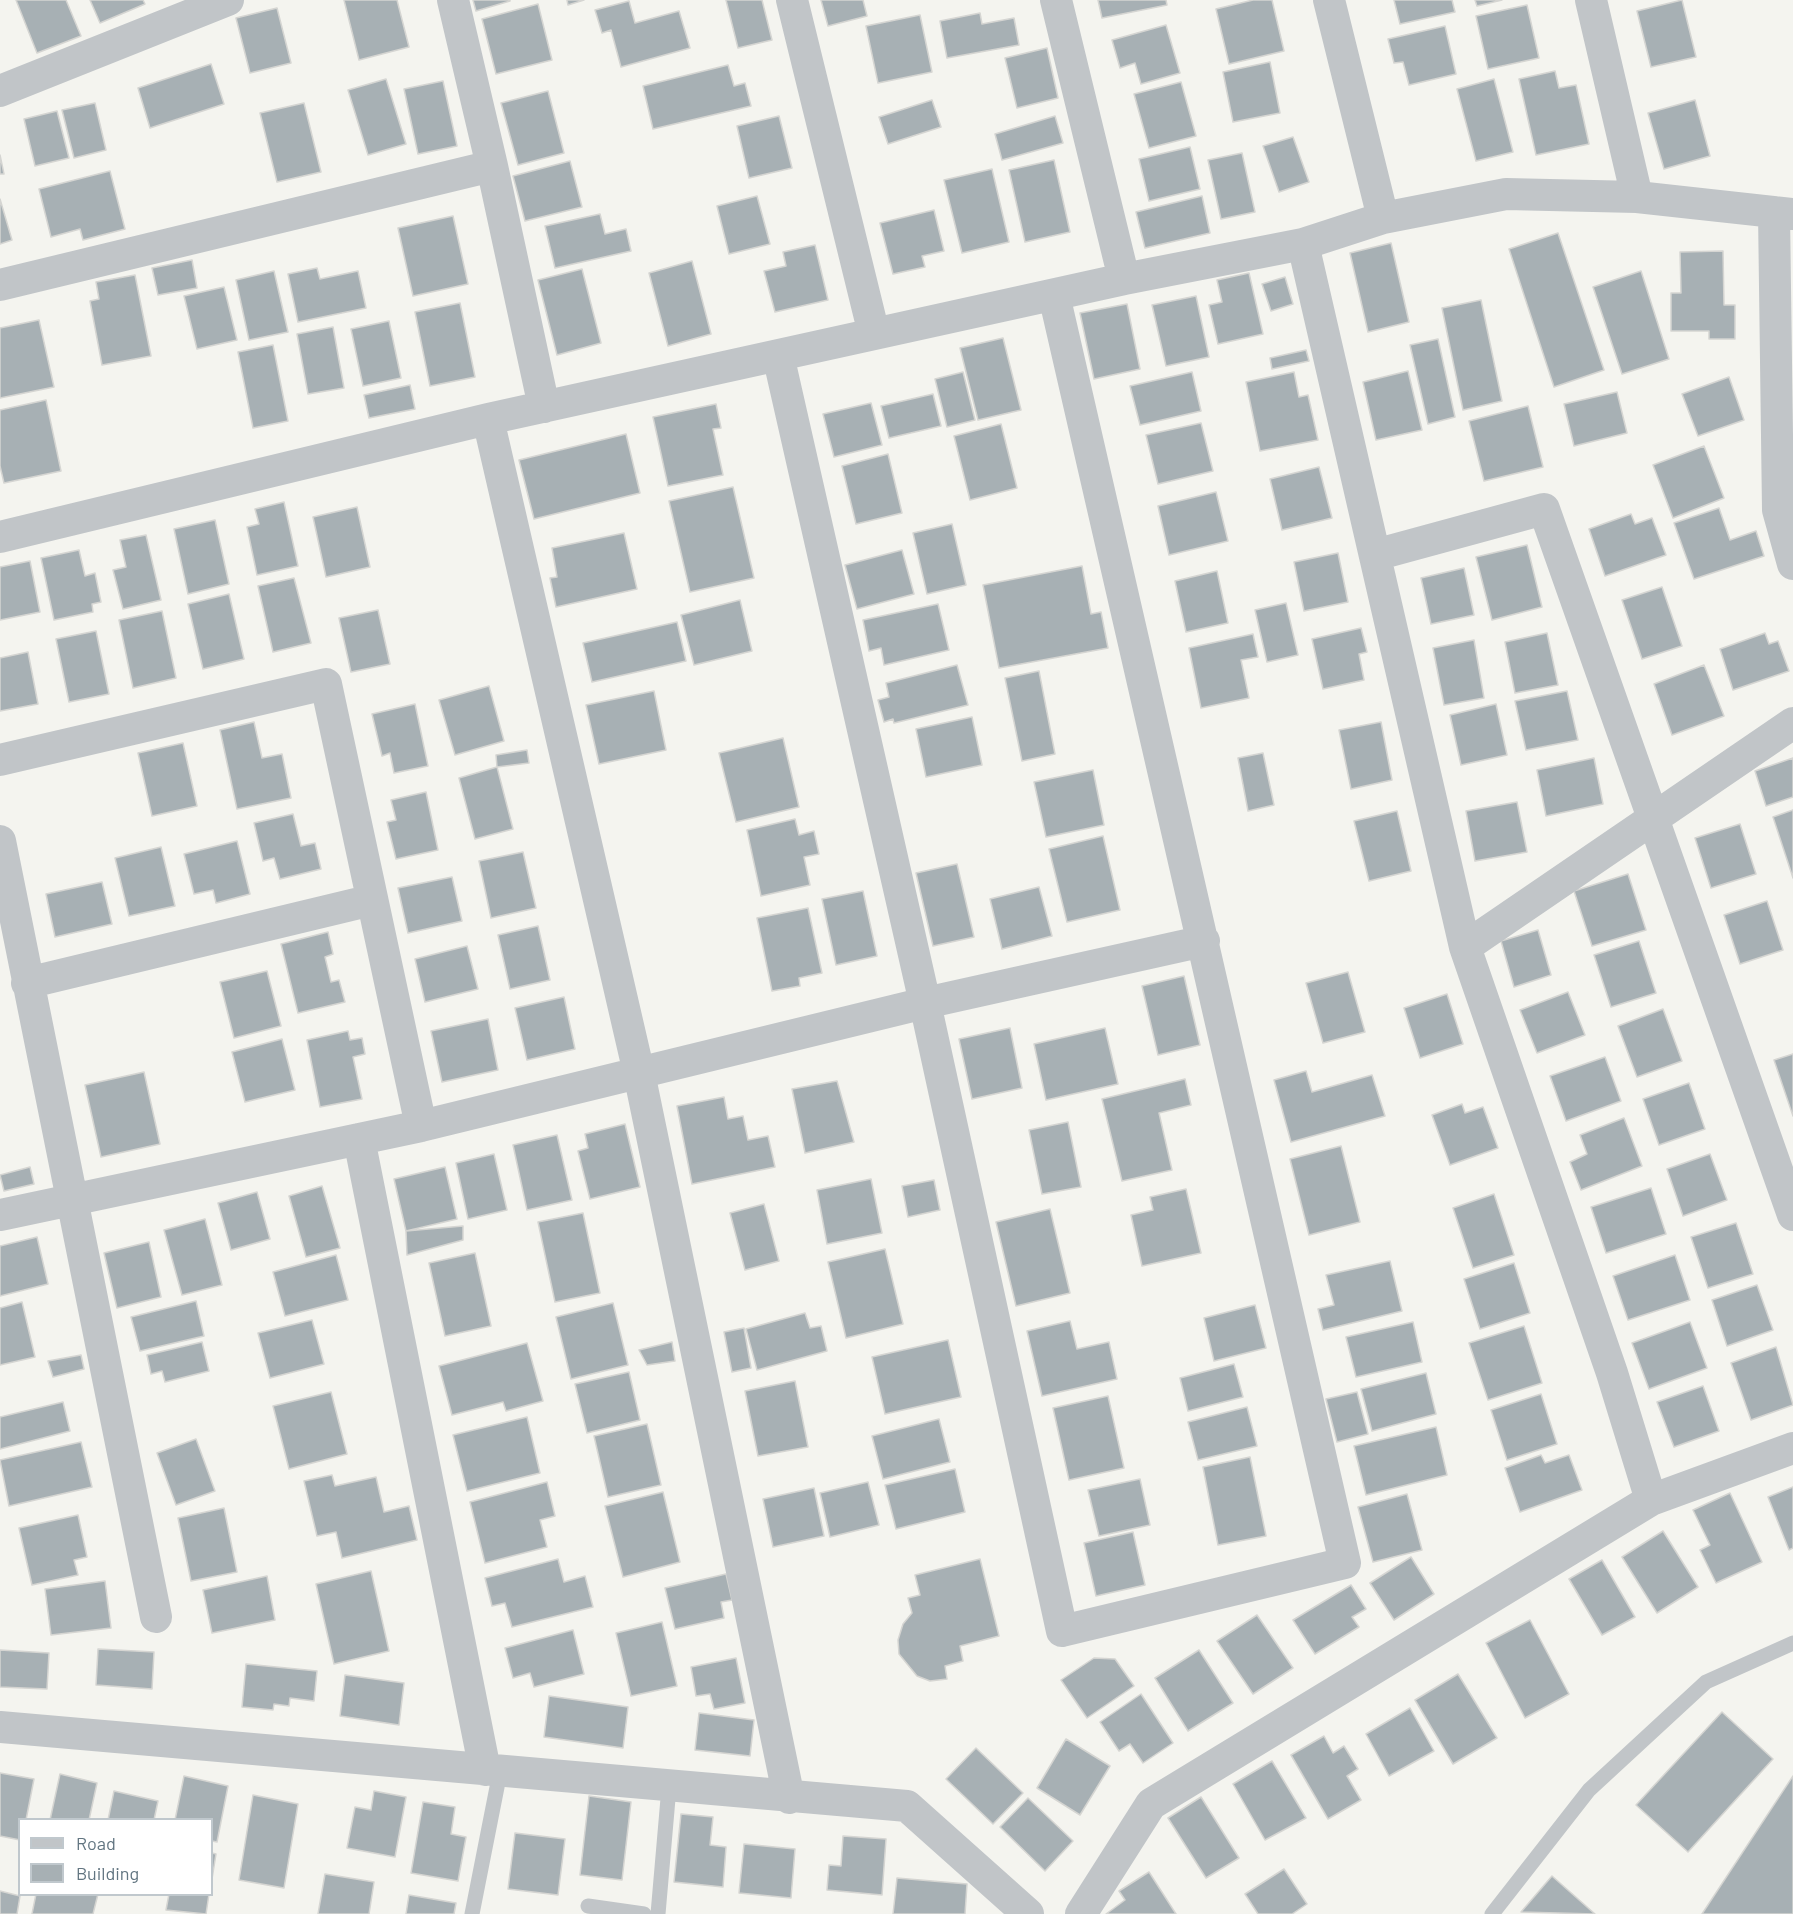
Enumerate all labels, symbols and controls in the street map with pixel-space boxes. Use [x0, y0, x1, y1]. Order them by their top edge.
legend [18, 1818, 213, 1896]
text: Road [76, 1832, 116, 1854]
text: Building [76, 1862, 139, 1884]

